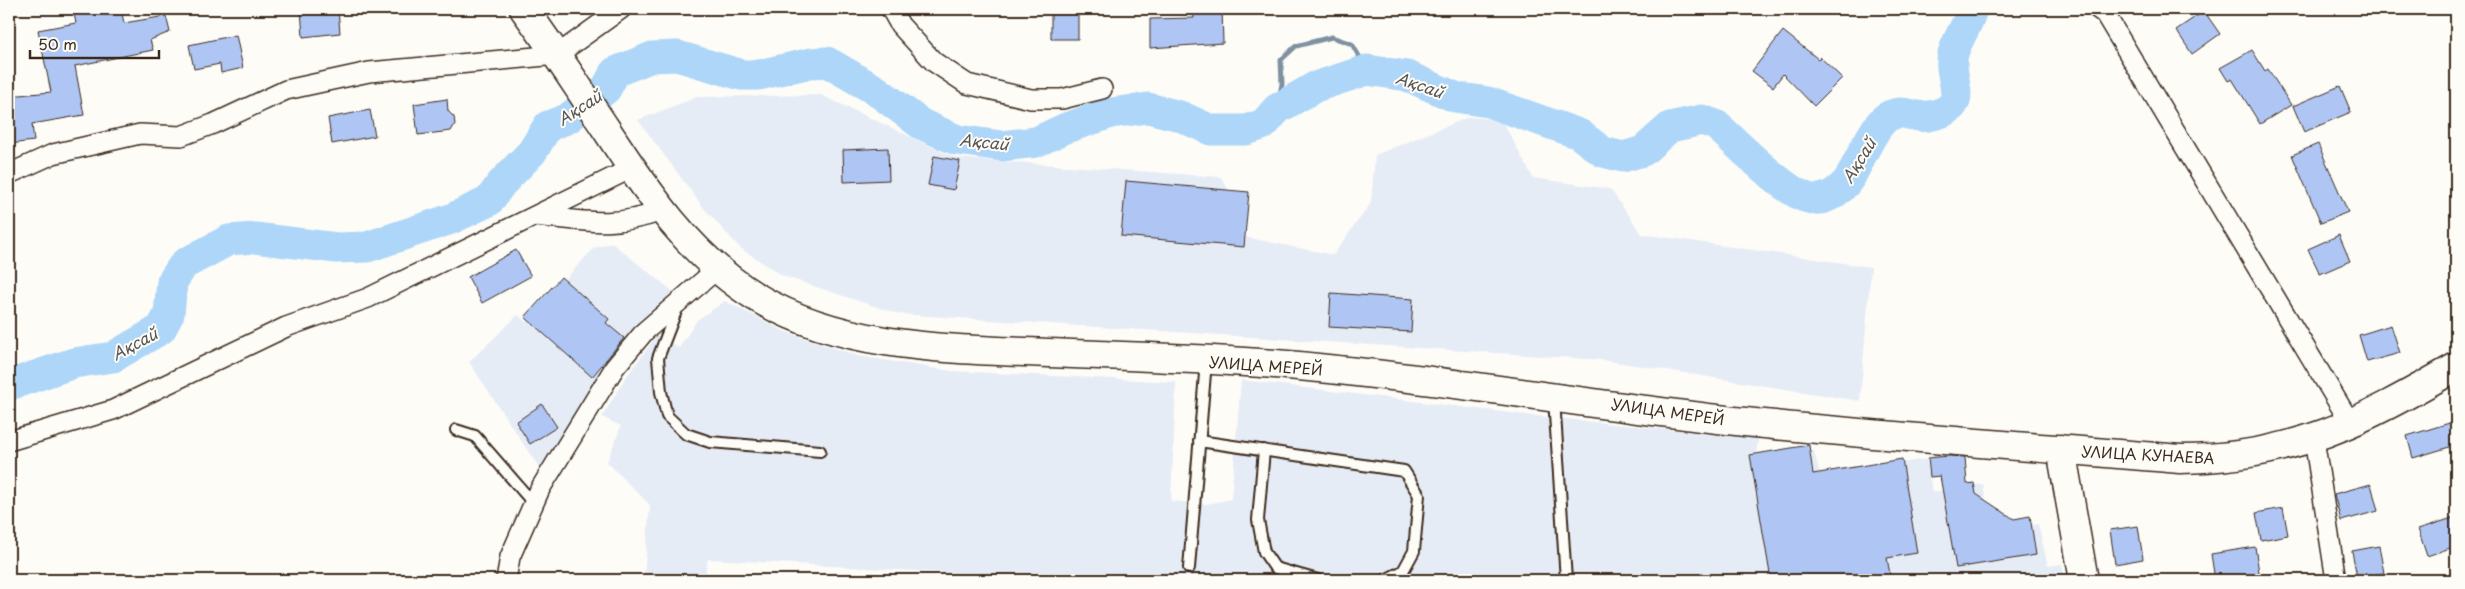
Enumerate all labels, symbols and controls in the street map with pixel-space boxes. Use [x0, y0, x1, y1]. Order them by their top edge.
scale bar [30, 28, 159, 60]
text: 50 m [38, 32, 77, 55]
water label: Ақсай [1393, 65, 1449, 104]
water label: Ақсай [552, 82, 608, 130]
water label: Ақсай [958, 127, 1012, 156]
water label: Ақсай [1835, 131, 1882, 187]
water label: Ақсай [107, 320, 163, 365]
street label: УЛИЦА МЕРЕЙ [1208, 350, 1324, 380]
street label: УЛИЦА МЕРЕЙ [1610, 392, 1726, 430]
street label: УЛИЦА КУНАЕВА [2081, 439, 2215, 469]

